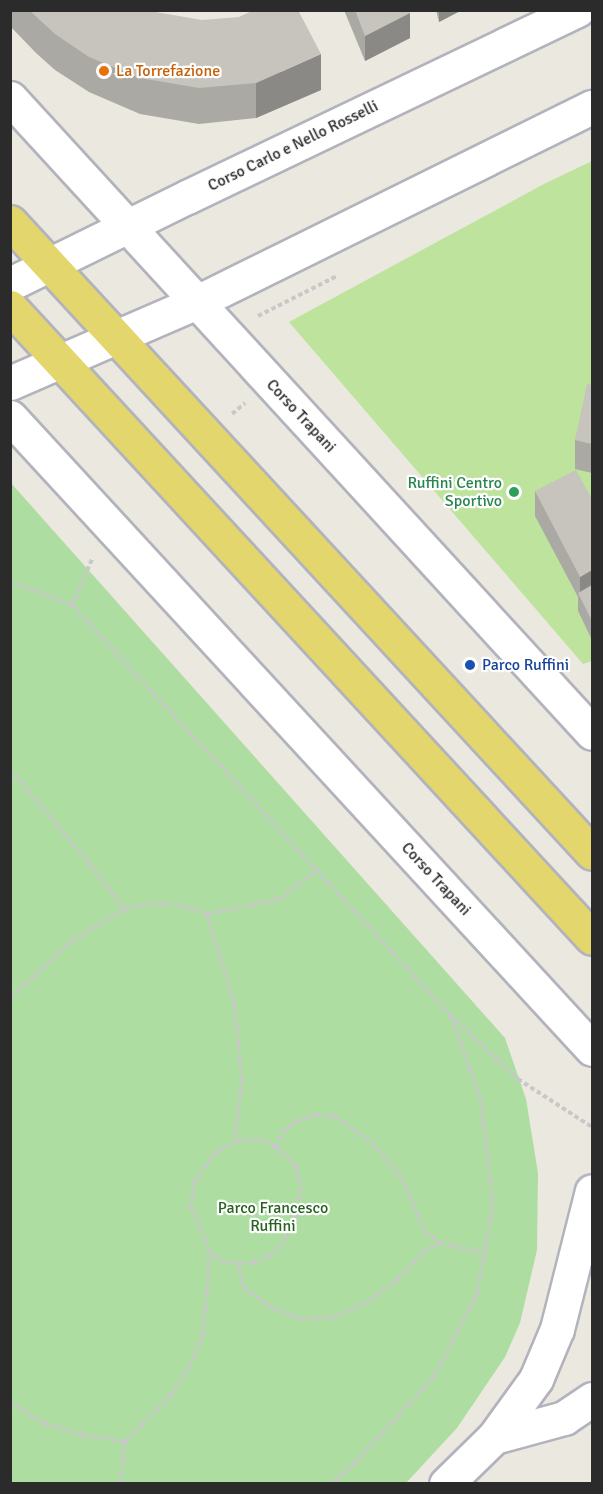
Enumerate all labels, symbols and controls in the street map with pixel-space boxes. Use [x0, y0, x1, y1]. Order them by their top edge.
place label: La Torrefazione [116, 61, 220, 81]
marker: La Torrefazione [97, 64, 111, 78]
street label: Corso Carlo e Nello Rosselli [205, 96, 381, 196]
street label: Corso Trapani [262, 375, 340, 457]
place label: Ruffini Centro Sportivo [407, 473, 502, 511]
marker: Ruffini Centro Sportivo [507, 485, 521, 499]
place label: Parco Ruffini [482, 655, 569, 675]
marker: Parco Ruffini [463, 658, 477, 672]
street label: Corso Trapani [397, 838, 475, 920]
park label: Parco Francesco Ruffini [218, 1198, 328, 1236]

